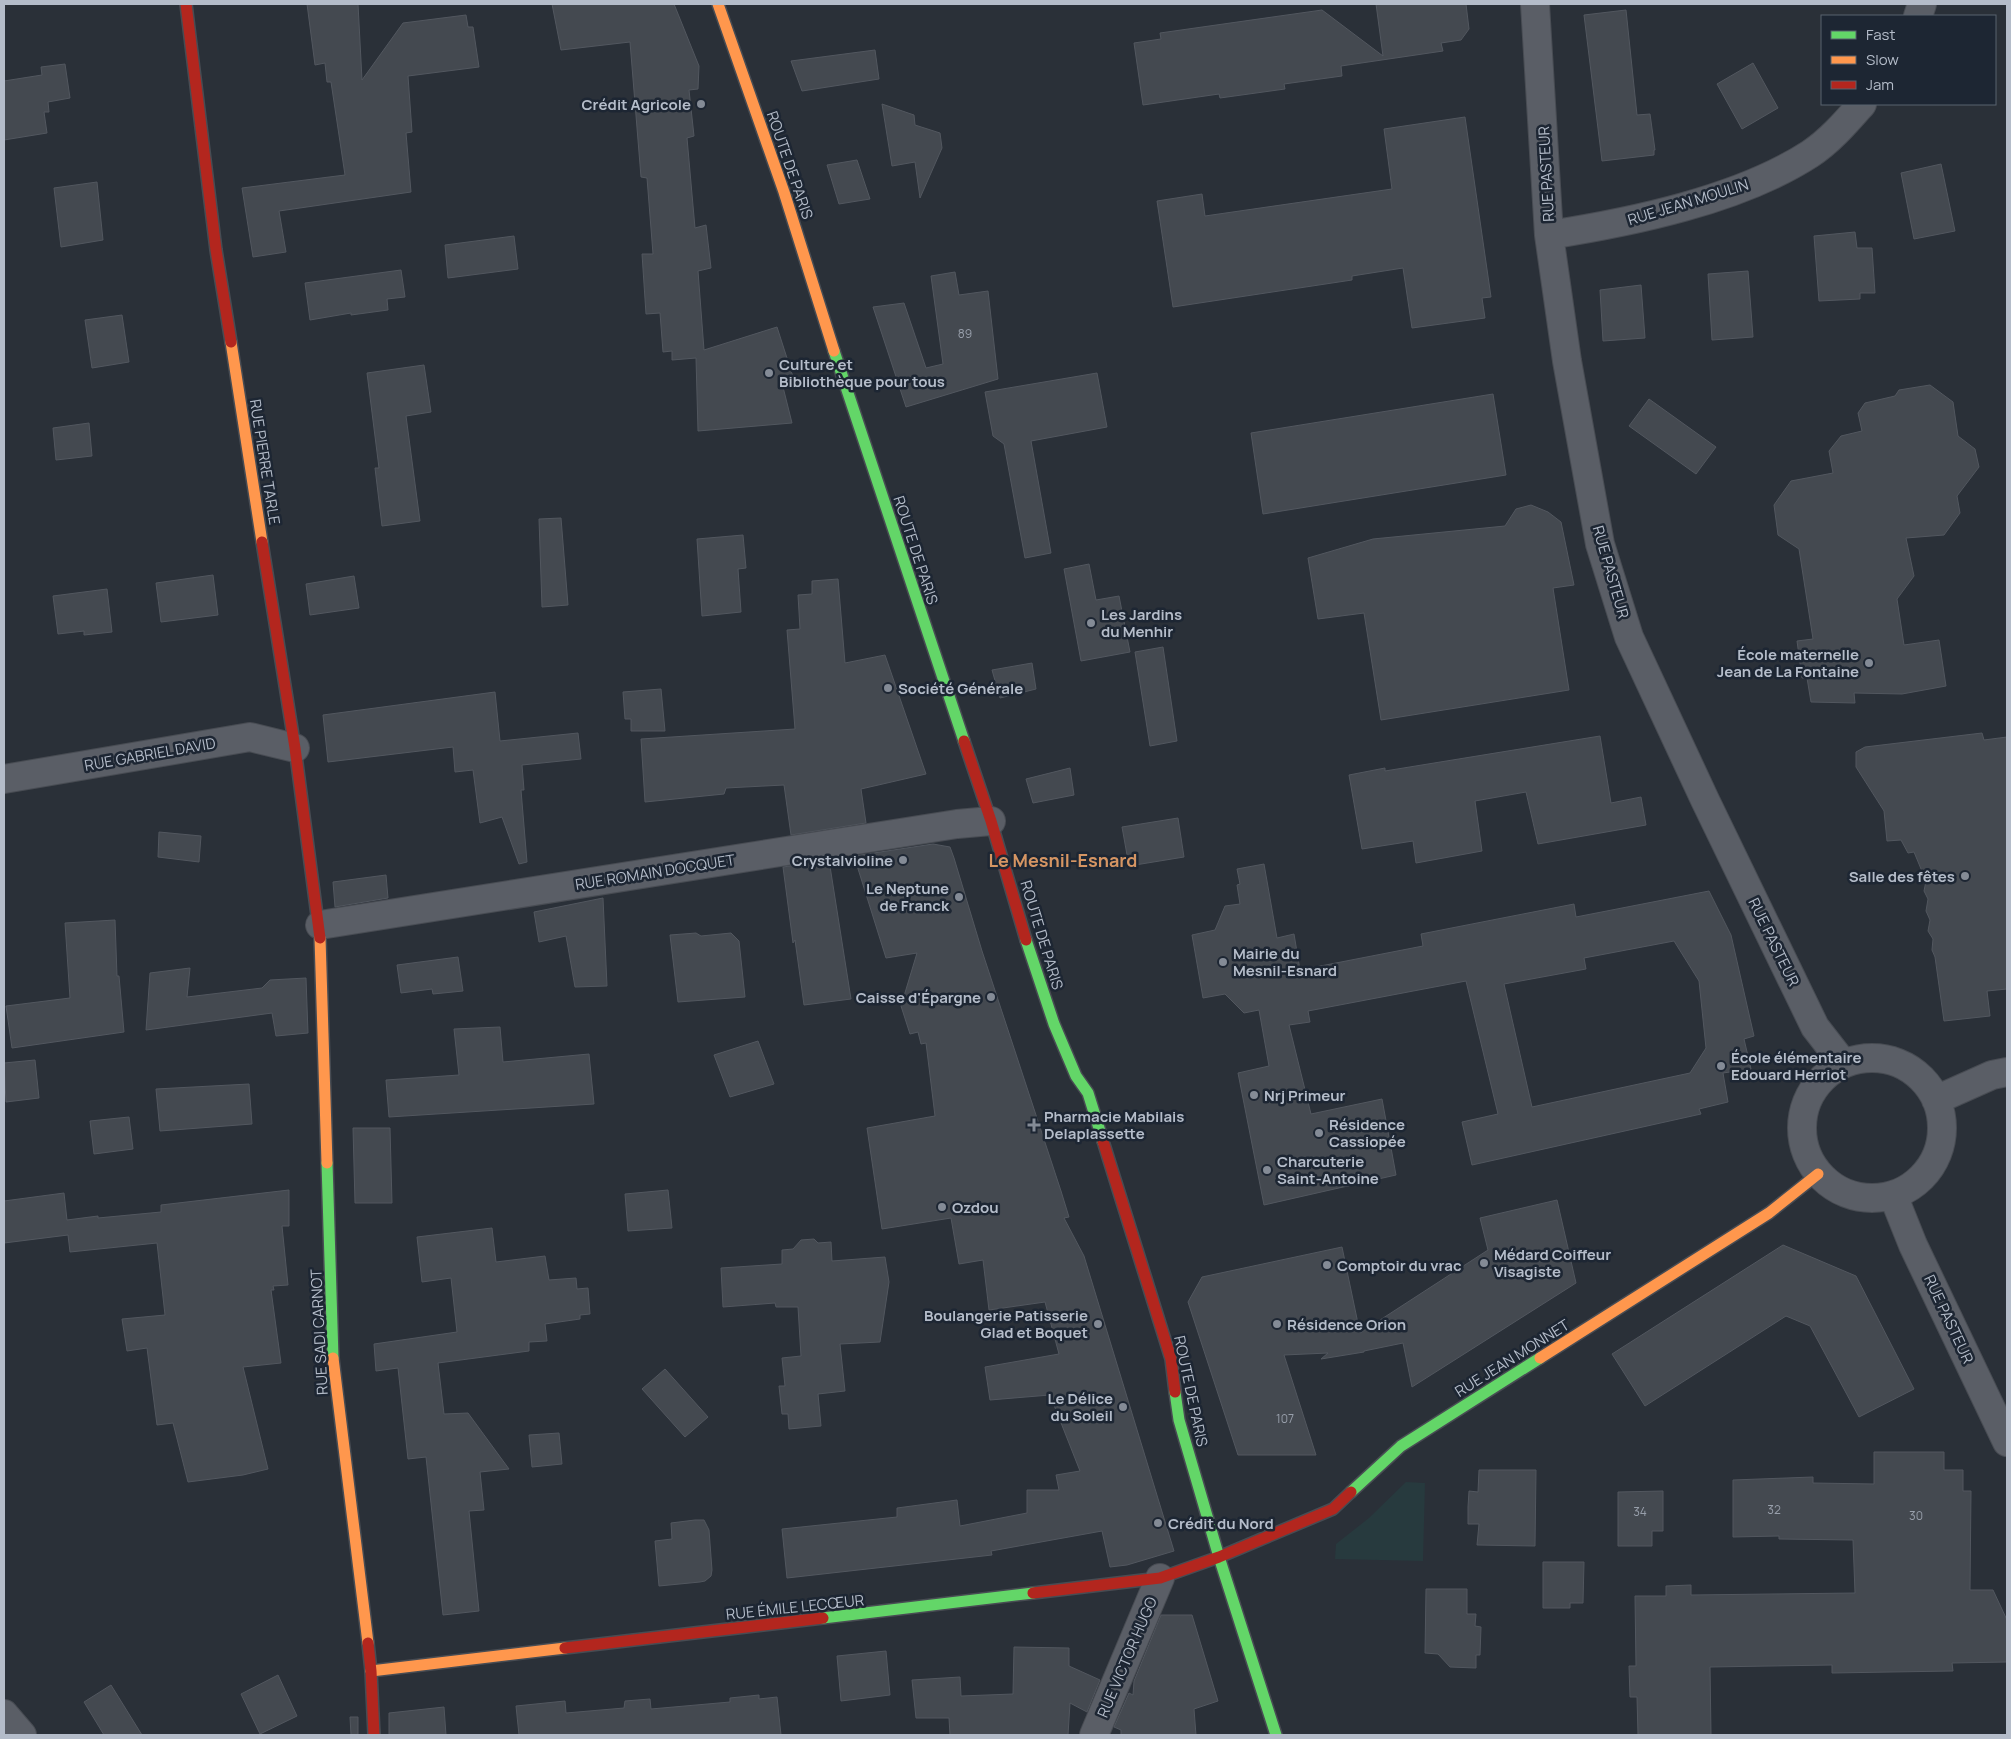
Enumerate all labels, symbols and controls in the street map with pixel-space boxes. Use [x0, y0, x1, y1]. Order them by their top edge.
legend [1821, 15, 1996, 105]
text: Fast [1866, 24, 1895, 45]
text: Slow [1866, 49, 1899, 70]
text: Jam [1866, 74, 1894, 95]
place label: Crédit Agricole [582, 94, 691, 115]
marker: Crédit Agricole [695, 98, 707, 110]
street label: ROUTE DE PARIS [762, 108, 818, 222]
street label: RUE PASTEUR [1533, 126, 1559, 222]
street label: RUE JEAN MOULIN [1625, 174, 1751, 230]
house number: 89 [958, 325, 972, 342]
place label: Culture et Bibliothèque pour tous [779, 354, 945, 392]
marker: Culture et Bibliothèque pour tous [763, 367, 775, 379]
street label: RUE PIERRE TARLE [245, 398, 285, 526]
street label: ROUTE DE PARIS [889, 493, 943, 607]
street label: RUE PASTEUR [1588, 523, 1634, 621]
place label: Les Jardins du Menhir [1101, 604, 1182, 642]
marker: Les Jardins du Menhir [1085, 617, 1097, 629]
place label: École maternelle Jean de La Fontaine [1717, 644, 1859, 682]
marker: École maternelle Jean de La Fontaine [1863, 657, 1875, 669]
place label: Société Générale [898, 678, 1023, 699]
marker: Société Générale [882, 682, 894, 694]
street label: RUE GABRIEL DAVID [83, 732, 217, 776]
district label: Le Mesnil-Esnard [989, 848, 1137, 872]
street label: RUE ROMAIN DOCQUET [574, 849, 736, 895]
place label: Crystalvioline [792, 850, 893, 871]
marker: Crystalvioline [897, 854, 909, 866]
place label: Salle des fêtes [1849, 866, 1955, 887]
marker: Salle des fêtes [1959, 870, 1971, 882]
place label: Le Neptune de Franck [866, 878, 950, 916]
street label: ROUTE DE PARIS [1015, 878, 1069, 992]
marker: Le Neptune de Franck [953, 891, 965, 903]
street label: RUE PASTEUR [1744, 894, 1804, 990]
place label: Mairie du Mesnil-Esnard [1233, 943, 1337, 981]
marker: Mairie du Mesnil-Esnard [1217, 956, 1229, 968]
place label: Caisse d'Épargne [856, 987, 981, 1008]
marker: Caisse d'Épargne [985, 991, 997, 1003]
place label: École élémentaire Edouard Herriot [1731, 1047, 1862, 1085]
marker: École élémentaire Edouard Herriot [1715, 1060, 1727, 1072]
place label: Nrj Primeur [1264, 1085, 1346, 1106]
marker: Nrj Primeur [1248, 1089, 1260, 1101]
place label: Pharmacie Mabilais Delaplassette [1044, 1106, 1184, 1144]
place label: Résidence Cassiopée [1329, 1114, 1406, 1152]
marker: Pharmacie Mabilais Delaplassette [1028, 1119, 1040, 1131]
marker: Résidence Cassiopée [1313, 1127, 1325, 1139]
place label: Charcuterie Saint-Antoine [1277, 1151, 1379, 1189]
marker: Charcuterie Saint-Antoine [1261, 1164, 1273, 1176]
place label: Ozdou [952, 1197, 999, 1218]
marker: Ozdou [936, 1201, 948, 1213]
place label: Médard Coiffeur Visagiste [1494, 1244, 1611, 1282]
place label: Comptoir du vrac [1337, 1255, 1462, 1276]
marker: Médard Coiffeur Visagiste [1478, 1257, 1490, 1269]
marker: Comptoir du vrac [1321, 1259, 1333, 1271]
street label: RUE SADI CARNOT [305, 1268, 333, 1395]
street label: RUE PASTEUR [1919, 1271, 1979, 1367]
place label: Boulangerie Patisserie Glad et Boquet [924, 1305, 1088, 1343]
place label: Résidence Orion [1287, 1314, 1406, 1335]
street label: RUE JEAN MONNET [1451, 1314, 1573, 1402]
marker: Boulangerie Patisserie Glad et Boquet [1092, 1318, 1104, 1330]
marker: Résidence Orion [1271, 1318, 1283, 1330]
street label: ROUTE DE PARIS [1169, 1334, 1213, 1448]
place label: Le Délice du Soleil [1048, 1388, 1113, 1426]
marker: Le Délice du Soleil [1117, 1401, 1129, 1413]
house number: 107 [1276, 1410, 1294, 1427]
house number: 32 [1767, 1501, 1781, 1518]
house number: 34 [1633, 1503, 1647, 1520]
house number: 30 [1909, 1507, 1923, 1524]
place label: Crédit du Nord [1168, 1513, 1274, 1534]
marker: Crédit du Nord [1152, 1517, 1164, 1529]
street label: RUE ÉMILE LECŒUR [725, 1589, 865, 1625]
street label: RUE VICTOR HUGO [1092, 1593, 1162, 1721]

